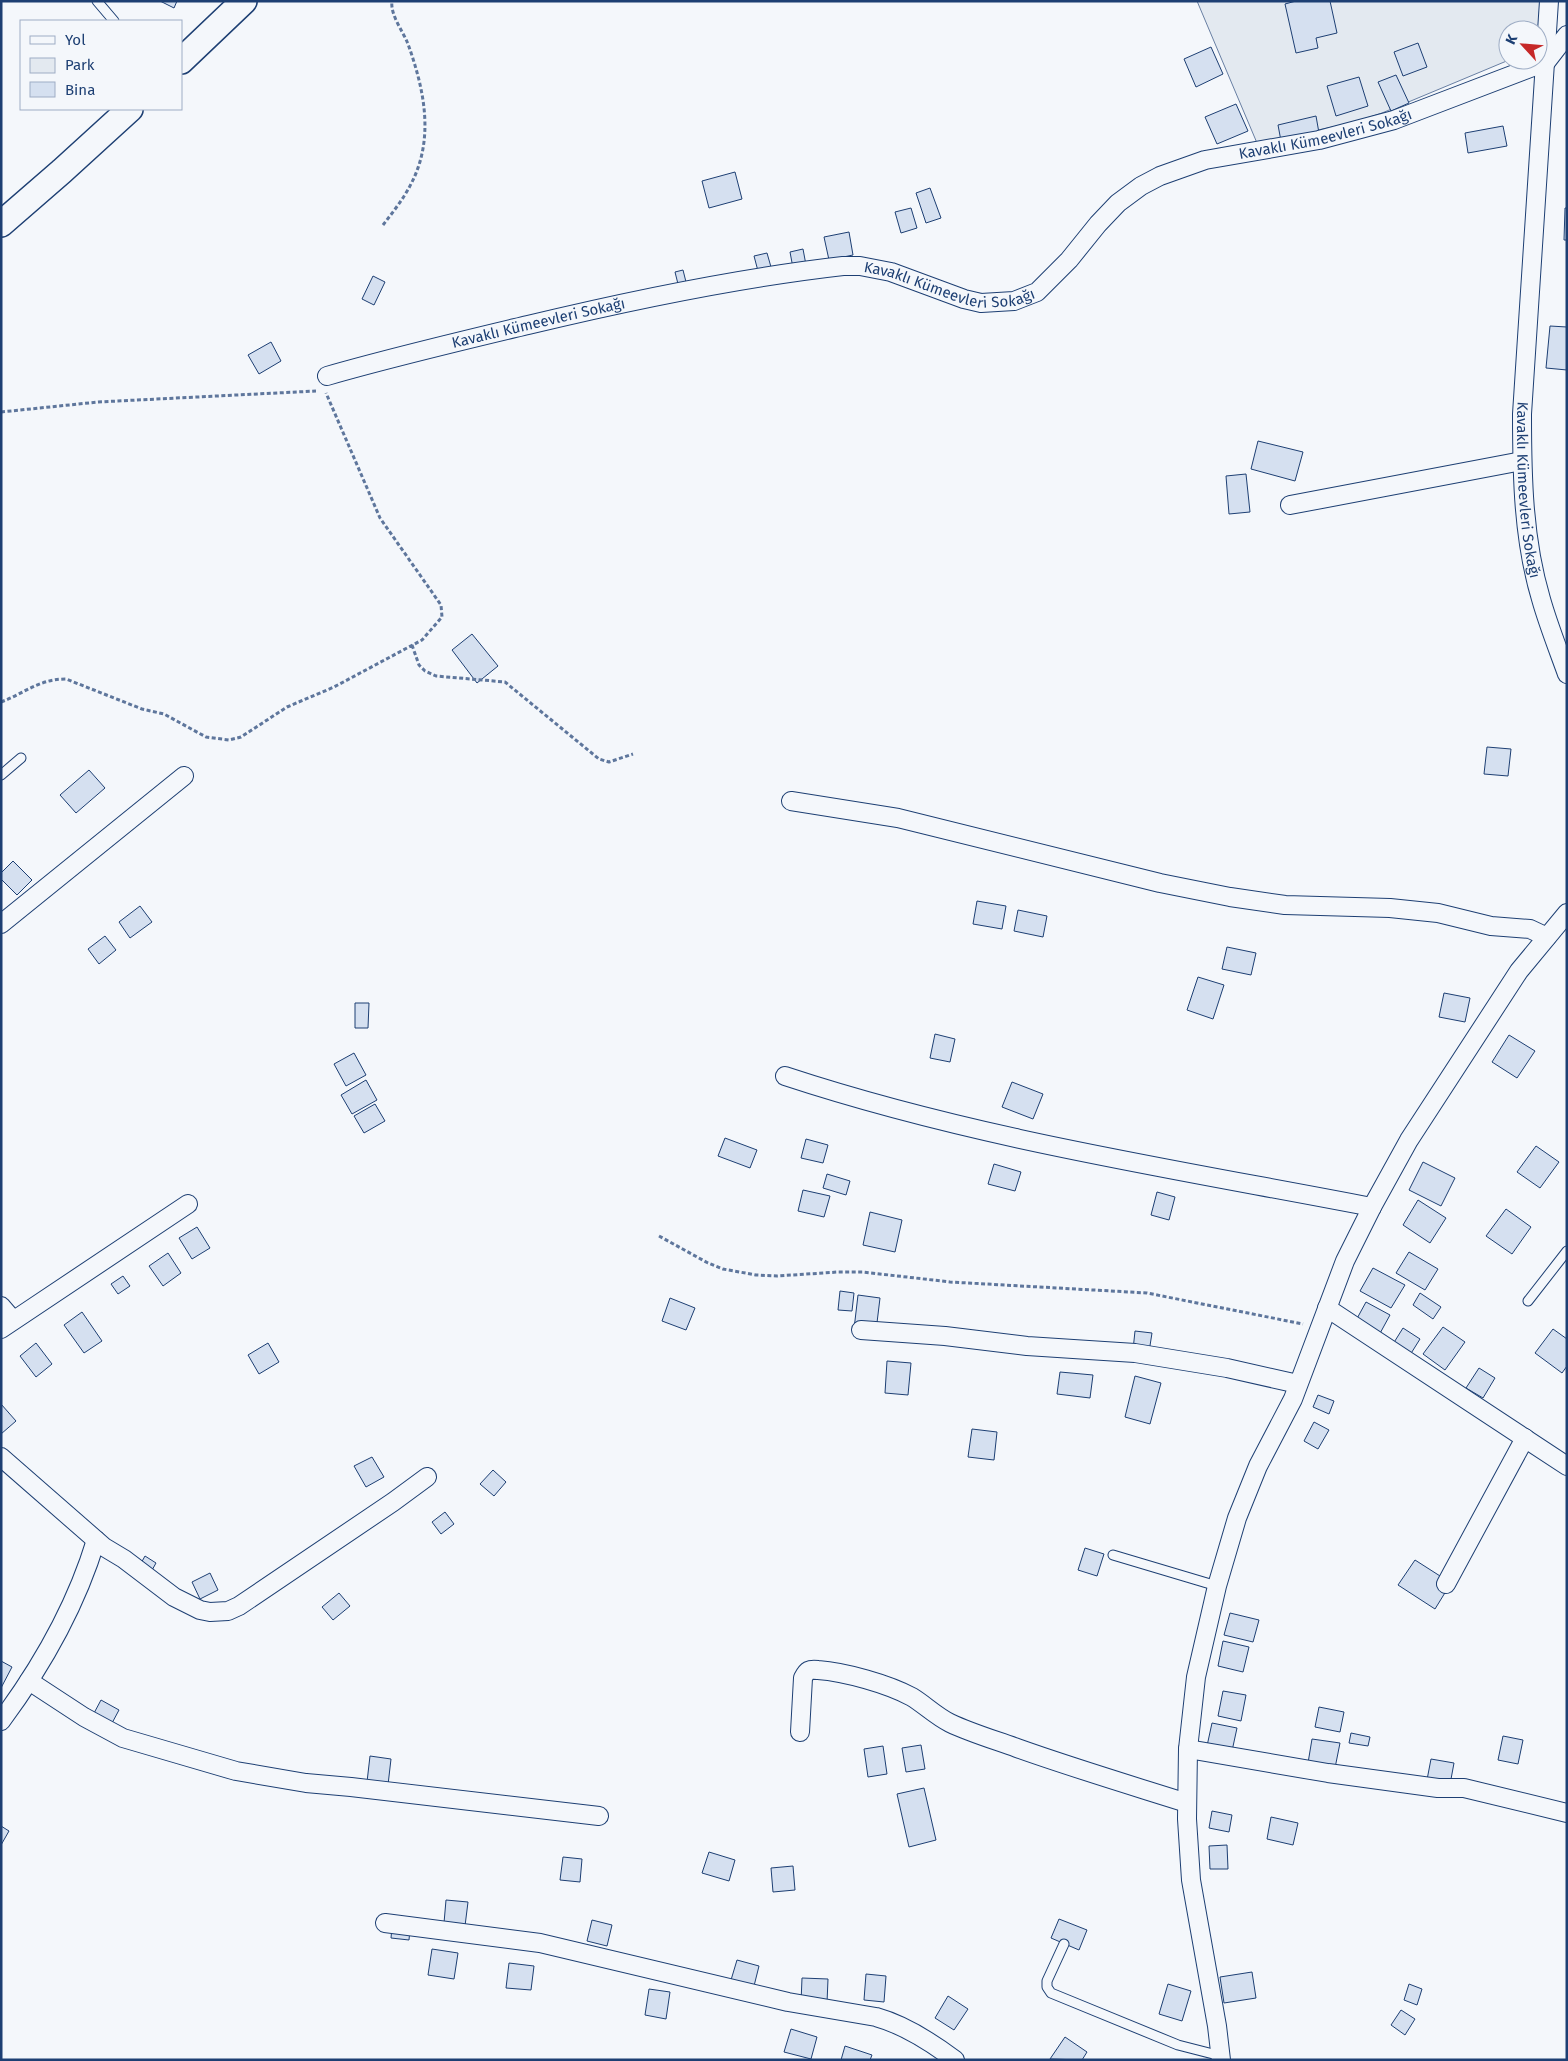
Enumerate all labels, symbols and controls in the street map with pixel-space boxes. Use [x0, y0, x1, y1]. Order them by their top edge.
legend [20, 20, 182, 110]
north arrow [1498, 20, 1548, 70]
text: Yol [65, 31, 86, 49]
text: K [1502, 31, 1522, 47]
text: Park [65, 56, 95, 74]
text: Bina [65, 81, 95, 99]
street label: Kavaklı Kümeevleri Sokağı [1237, 105, 1414, 163]
street label: Kavaklı Kümeevleri Sokağı [862, 258, 1037, 312]
street label: Kavaklı Kümeevleri Sokağı [450, 294, 627, 352]
street label: Kavaklı Kümeevleri Sokağı [1513, 401, 1544, 580]

